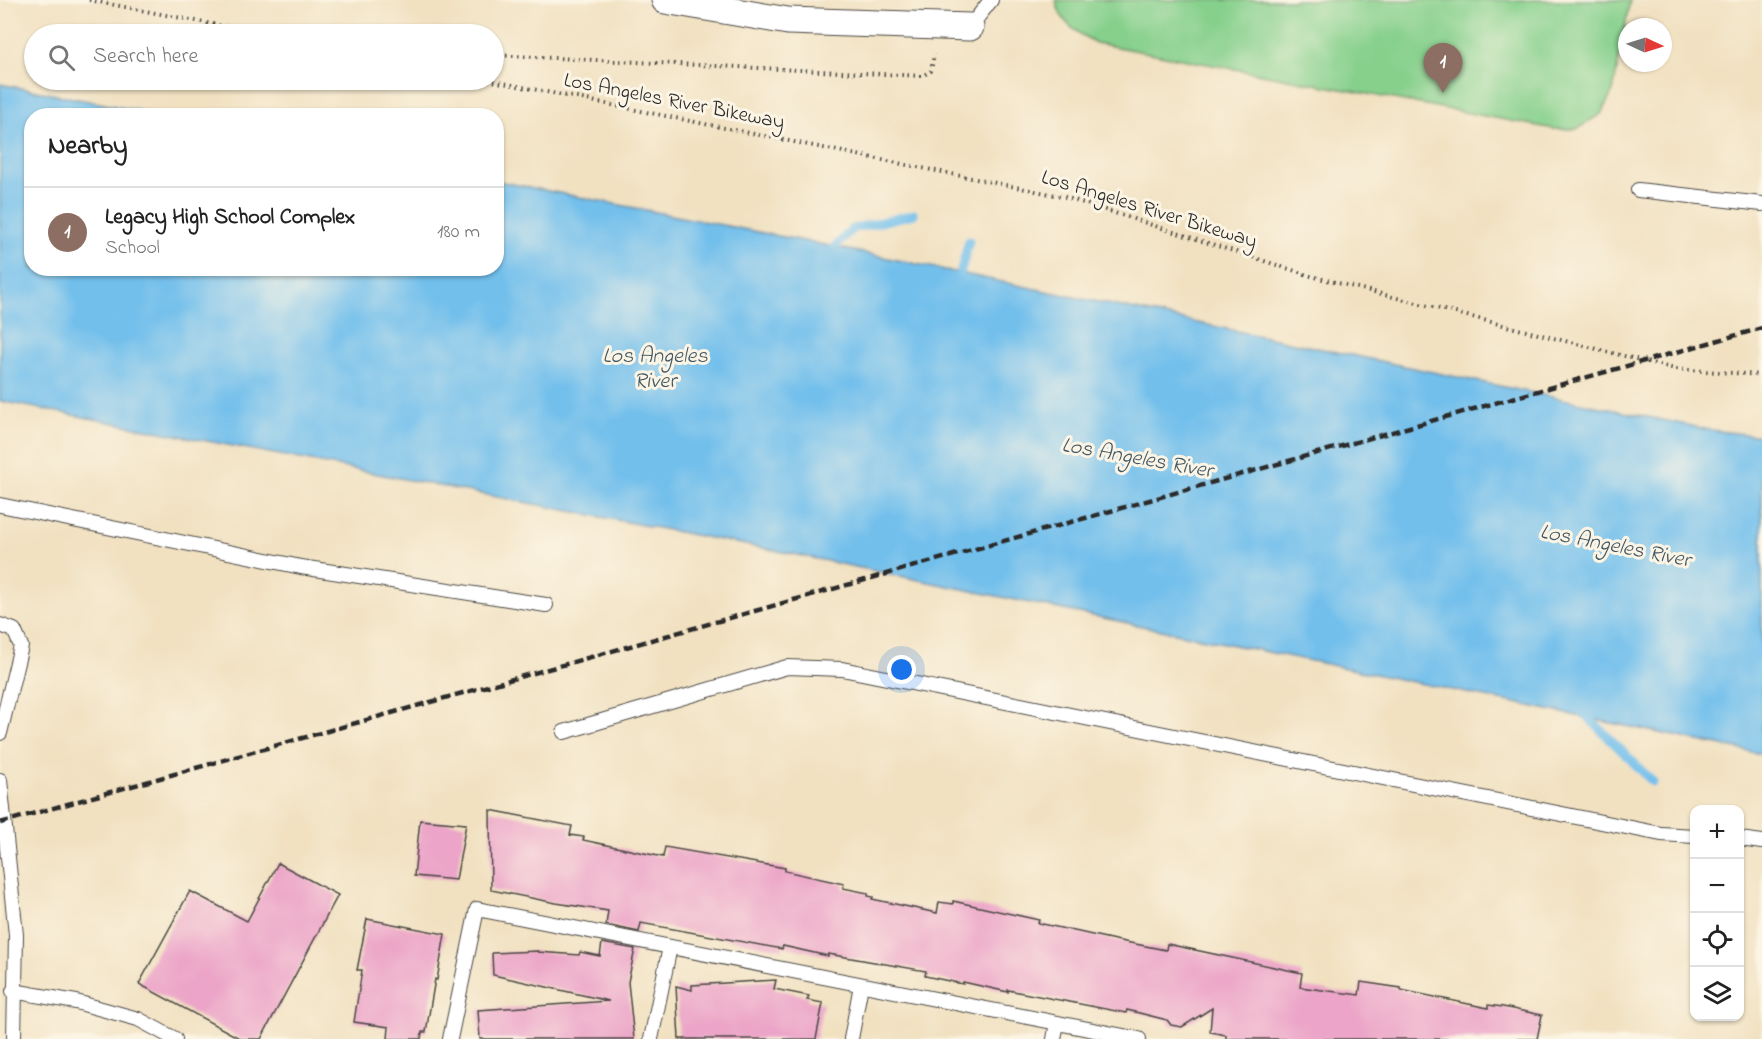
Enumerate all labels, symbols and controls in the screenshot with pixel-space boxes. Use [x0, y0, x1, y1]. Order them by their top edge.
north arrow [1618, 18, 1672, 72]
search box [24, 24, 504, 90]
icon: search [45, 41, 78, 74]
text: Search here [93, 41, 198, 73]
pin: 1 [1424, 44, 1462, 93]
street label: Los Angeles River Bikeway [561, 66, 787, 140]
text: Nearby [48, 128, 127, 166]
street label: Los Angeles River Bikeway [1037, 163, 1261, 259]
text: Legacy High School Complex [105, 202, 355, 234]
text: 1 [64, 218, 71, 247]
text: 180 m [437, 218, 480, 247]
text: School [105, 234, 160, 263]
water label: Los Angeles River [602, 341, 708, 398]
water label: Los Angeles River [1059, 430, 1218, 489]
water label: Los Angeles River [1537, 517, 1696, 578]
your location [887, 655, 916, 684]
map controls [1690, 805, 1744, 1021]
button: + [1690, 805, 1744, 859]
button: − [1690, 859, 1744, 913]
button: locate [1690, 913, 1744, 967]
button: layers [1690, 967, 1744, 1021]

